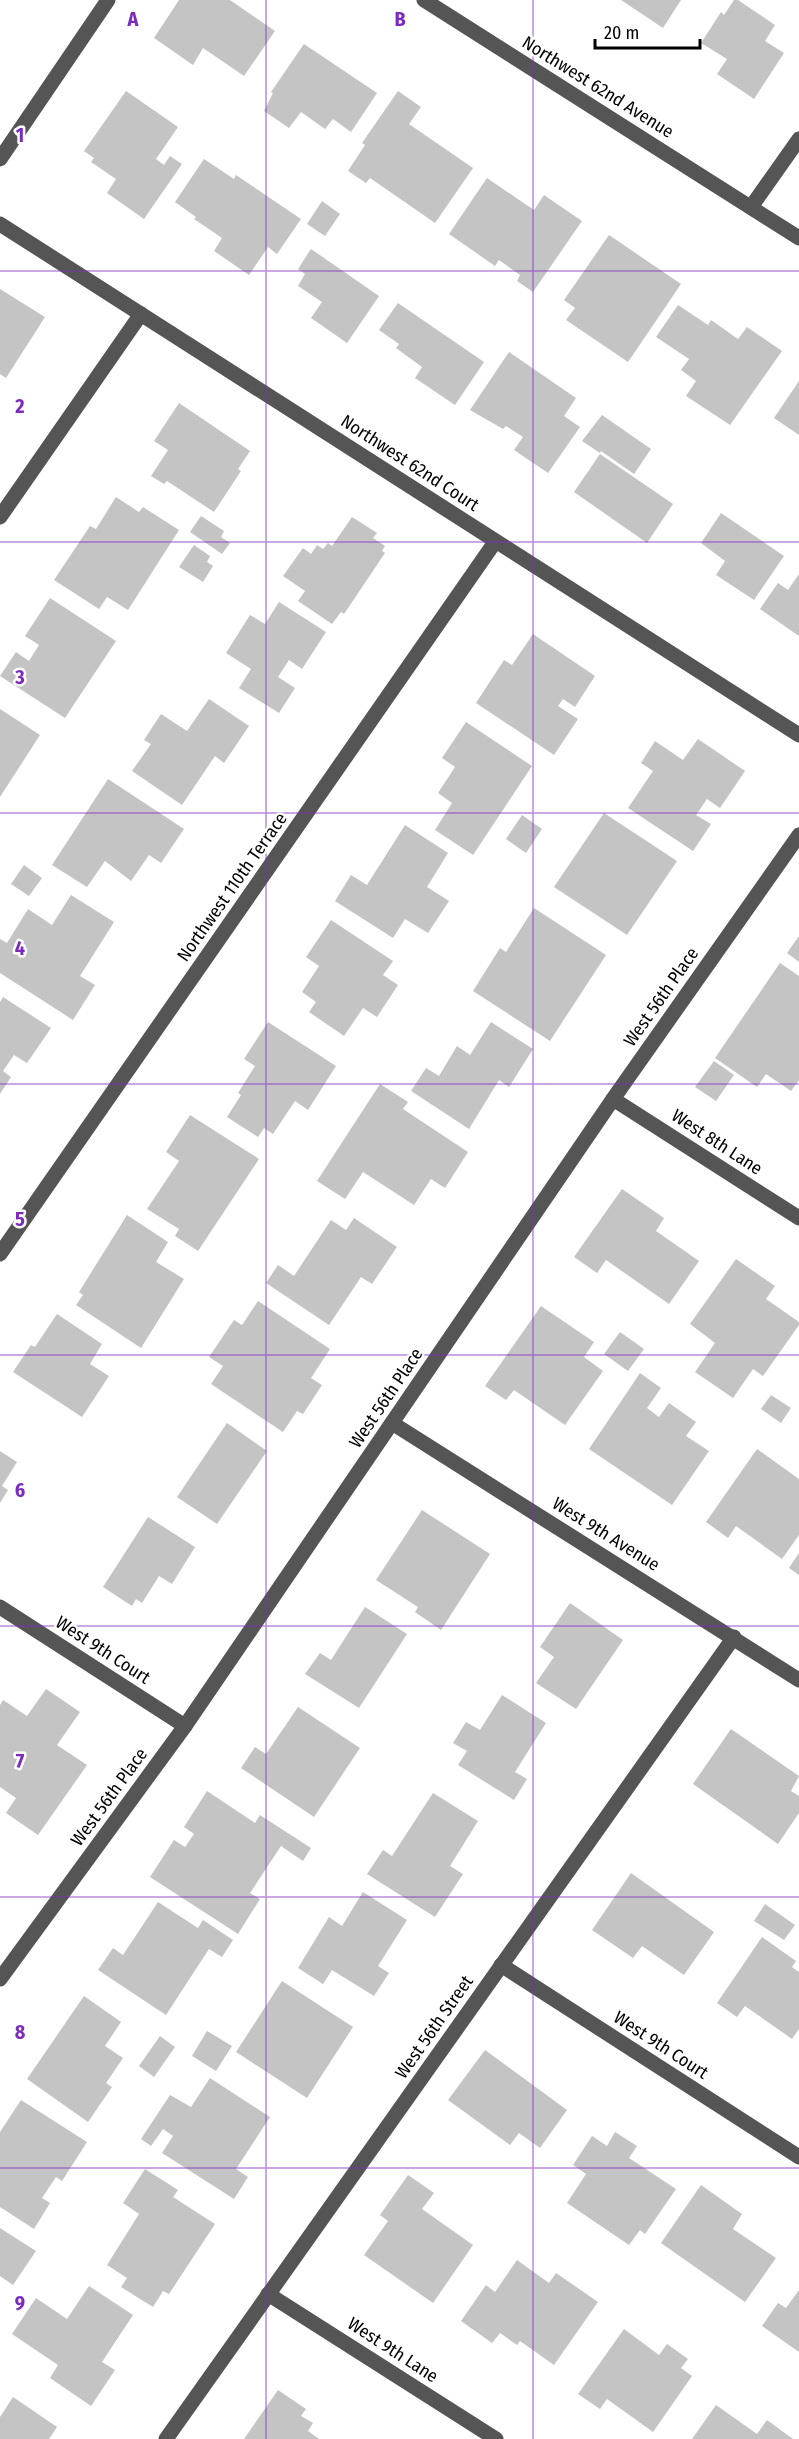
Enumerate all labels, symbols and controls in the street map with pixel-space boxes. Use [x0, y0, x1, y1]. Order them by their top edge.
text: A [127, 7, 140, 31]
text: B [394, 7, 406, 31]
scale bar [595, 12, 700, 50]
text: 20 m [604, 22, 639, 44]
street label: Northwest 62nd Avenue [518, 31, 678, 143]
text: 1 [16, 123, 24, 147]
text: 2 [14, 394, 25, 418]
street label: Northwest 62nd Court [337, 410, 483, 516]
text: 3 [14, 665, 25, 689]
street label: Northwest 110th Terrace [172, 808, 292, 966]
text: 4 [15, 936, 25, 960]
street label: West 56th Place [619, 943, 703, 1051]
street label: West 8th Lane [668, 1105, 767, 1180]
text: 5 [15, 1207, 25, 1231]
street label: West 56th Place [345, 1344, 428, 1452]
text: 6 [15, 1478, 25, 1502]
street label: West 9th Avenue [548, 1492, 664, 1576]
street label: West 9th Court [52, 1611, 154, 1689]
street label: West 56th Place [66, 1744, 152, 1850]
text: 7 [16, 1749, 25, 1773]
street label: West 56th Street [390, 1971, 478, 2083]
street label: West 9th Court [610, 2006, 712, 2084]
text: 8 [15, 2020, 26, 2044]
text: 9 [15, 2291, 25, 2315]
street label: West 9th Lane [344, 2313, 442, 2387]

